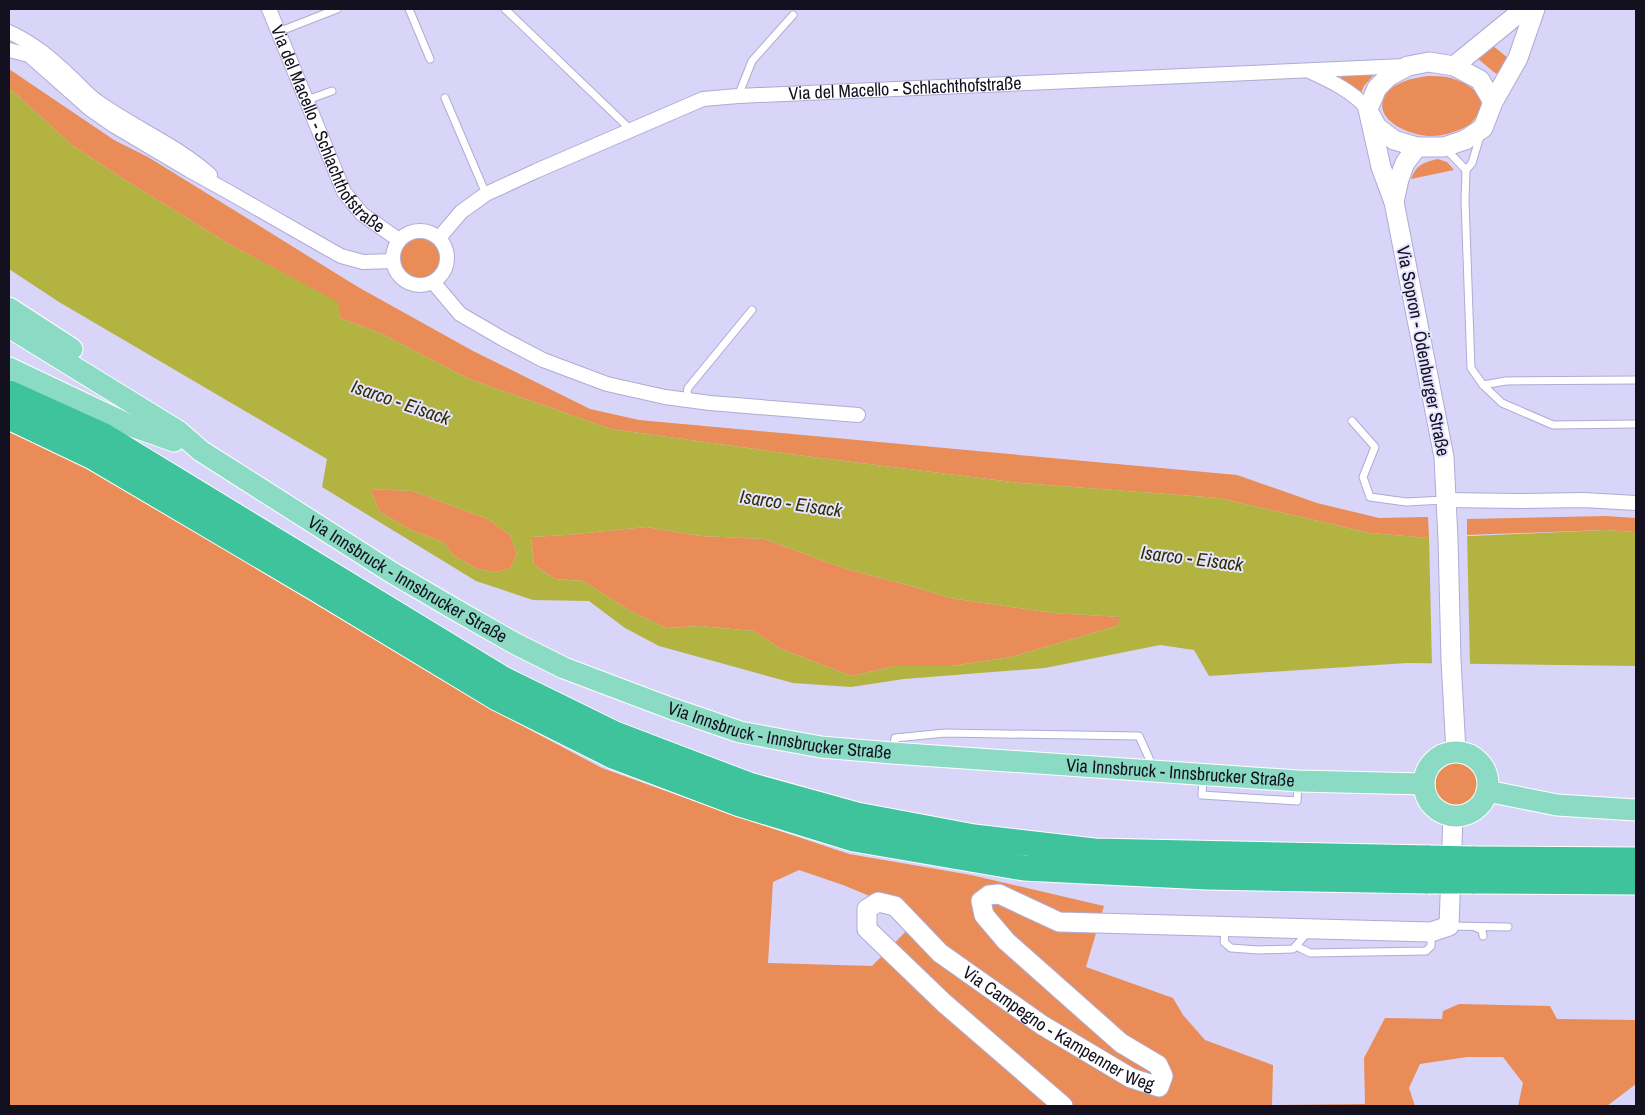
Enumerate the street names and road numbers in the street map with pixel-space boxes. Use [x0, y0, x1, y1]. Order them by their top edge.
street label: Via del Macello - Schlachthofstraße [265, 21, 390, 238]
street label: Via del Macello - Schlachthofstraße [788, 70, 1022, 106]
street label: Via Sopron - Ödenburger Straße [1391, 244, 1456, 458]
street label: Via Innsbruck - Innsbrucker Straße [303, 509, 512, 649]
street label: Via Innsbruck - Innsbrucker Straße [664, 695, 893, 765]
street label: Via Innsbruck - Innsbrucker Straße [1065, 752, 1295, 793]
street label: Via Campegno - Kampenner Weg [958, 960, 1158, 1097]

